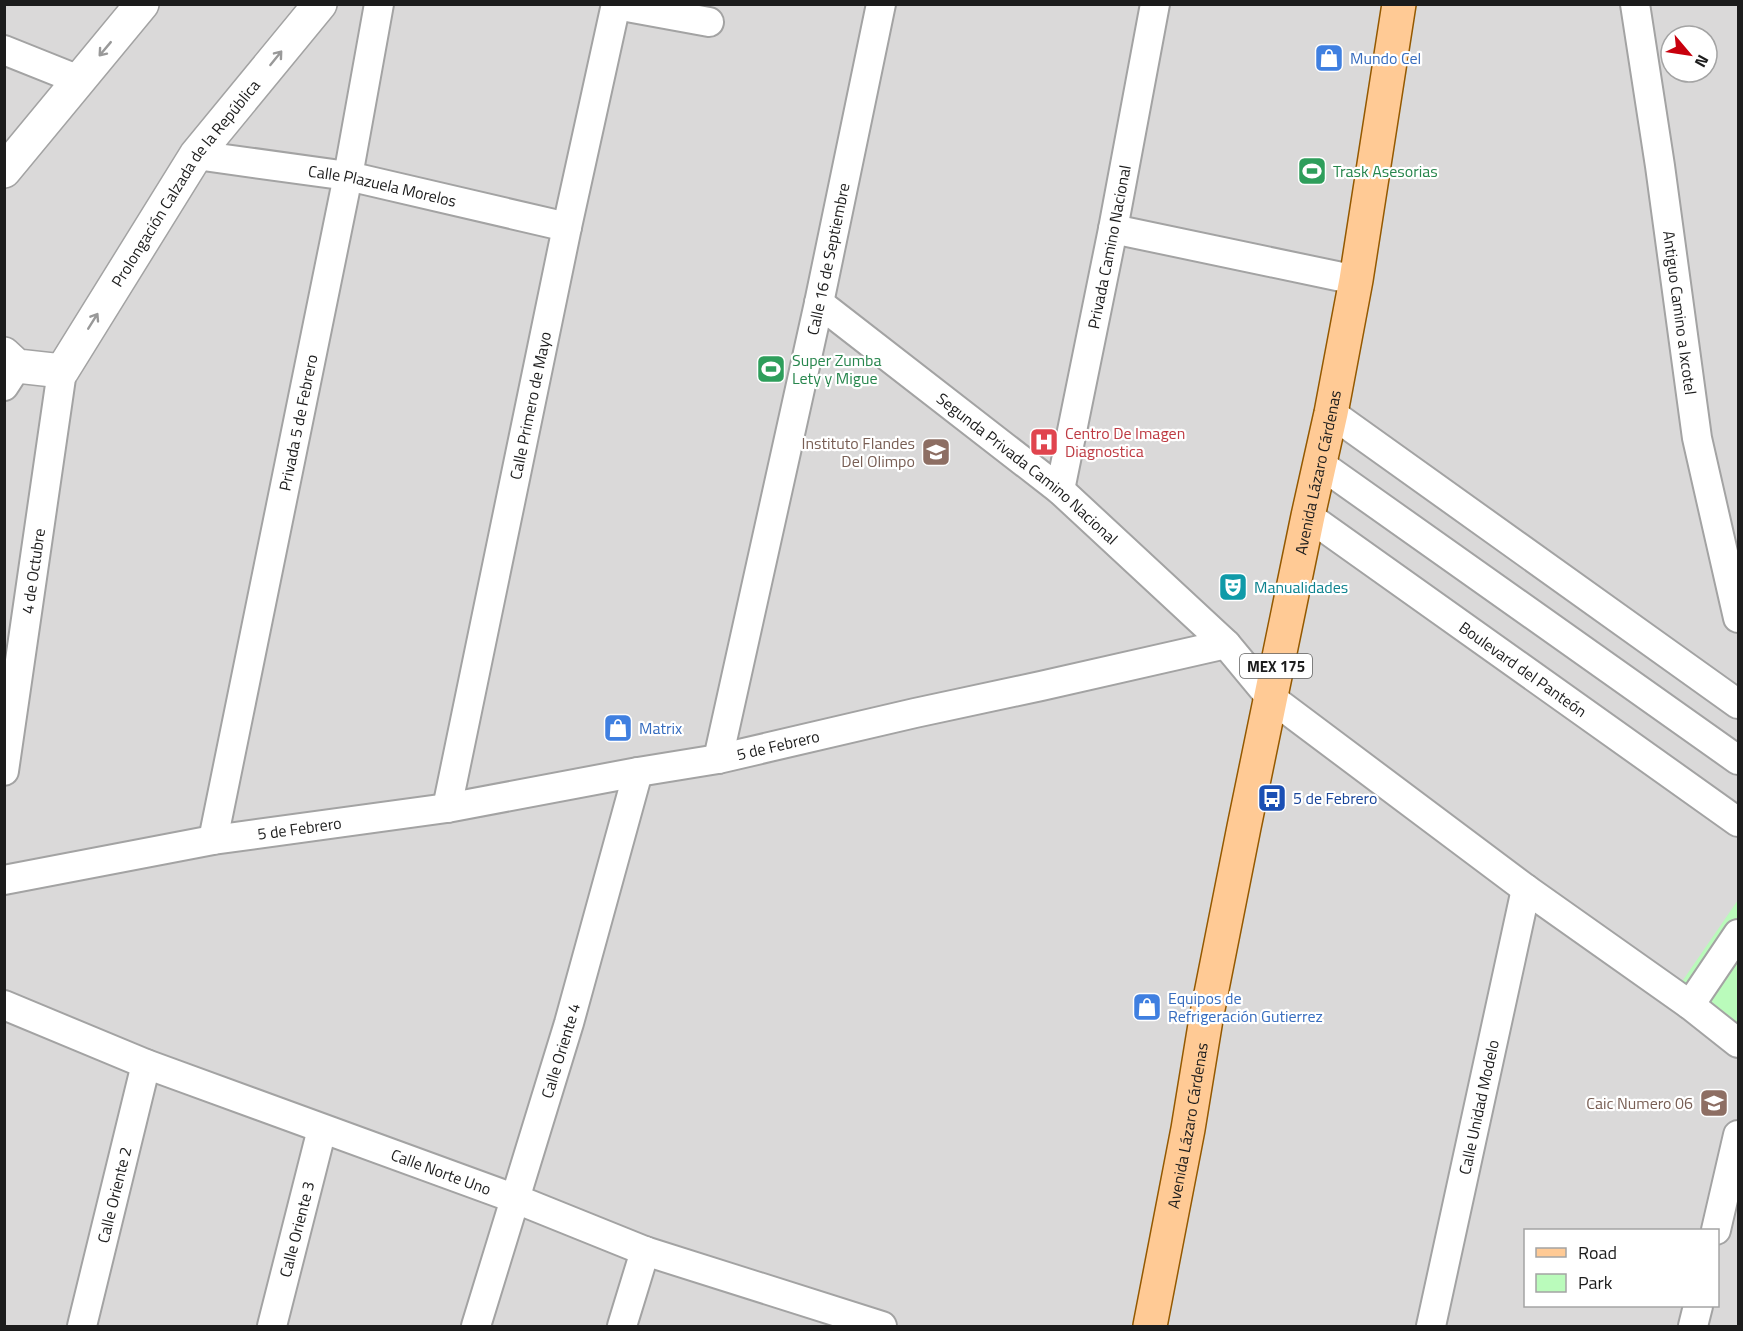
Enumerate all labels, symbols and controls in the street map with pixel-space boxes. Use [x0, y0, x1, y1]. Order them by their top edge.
north arrow [1659, 24, 1719, 84]
one-way arrow [98, 41, 111, 57]
shop icon: Mundo Cel [1313, 42, 1345, 74]
place label: Mundo Cel [1350, 46, 1421, 70]
one-way arrow [269, 51, 283, 66]
text: N [1689, 51, 1715, 72]
street label: Prolongación Calzada de la República [105, 74, 265, 291]
sports icon: Trask Asesorias [1296, 155, 1328, 187]
street label: Calle Plazuela Morelos [307, 159, 459, 213]
place label: Trask Asesorias [1333, 159, 1438, 183]
street label: Privada Camino Nacional [1081, 163, 1137, 331]
street label: Calle 16 de Septiembre [800, 181, 856, 337]
street label: Antiguo Camino a Ixcotel [1657, 229, 1703, 396]
one-way arrow [87, 313, 99, 330]
street label: Calle Primero de Mayo [503, 329, 557, 482]
place label: Super Zumba Lety y Migue [792, 348, 881, 390]
street label: Privada 5 de Febrero [272, 352, 323, 493]
sports icon: Super Zumba Lety y Migue [755, 353, 787, 385]
street label: Segunda Privada Camino Nacional [931, 386, 1123, 550]
street label: Avenida Lázaro Cárdenas [1288, 388, 1347, 557]
place label: Centro De Imagen Diagnostica [1065, 421, 1185, 463]
hospital icon: Centro De Imagen Diagnostica [1028, 426, 1060, 458]
place label: Instituto Flandes Del Olimpo [802, 431, 915, 473]
school or university icon: Instituto Flandes Del Olimpo [920, 436, 952, 468]
street label: 4 de Octubre [15, 527, 51, 615]
theatre icon: Manualidades [1217, 571, 1249, 603]
place label: Manualidades [1254, 575, 1348, 599]
street label: Boulevard del Panteón [1454, 615, 1592, 723]
road number: MEX 175 [1240, 654, 1312, 678]
shop icon: Matrix [602, 712, 634, 744]
place label: Matrix [639, 716, 682, 740]
street label: 5 de Febrero [734, 724, 822, 766]
bus stop icon: 5 de Febrero [1256, 782, 1288, 814]
place label: 5 de Febrero [1293, 786, 1377, 810]
street label: 5 de Febrero [256, 811, 343, 846]
place label: Equipos de Refrigeración Gutierrez [1168, 986, 1323, 1028]
shop icon: Equipos de Refrigeración Gutierrez [1131, 991, 1163, 1023]
street label: Calle Oriente 4 [535, 1000, 586, 1101]
street label: Calle Unidad Modelo [1452, 1038, 1505, 1177]
street label: Avenida Lázaro Cárdenas [1161, 1041, 1214, 1211]
school or university icon: Caic Numero 06 [1698, 1087, 1730, 1119]
place label: Caic Numero 06 [1586, 1091, 1693, 1115]
street label: Calle Norte Uno [388, 1142, 495, 1201]
street label: Calle Oriente 2 [91, 1144, 137, 1245]
street label: Calle Oriente 3 [273, 1178, 320, 1280]
legend [1524, 1229, 1719, 1307]
text: Road [1578, 1239, 1617, 1266]
text: Park [1578, 1269, 1613, 1296]

